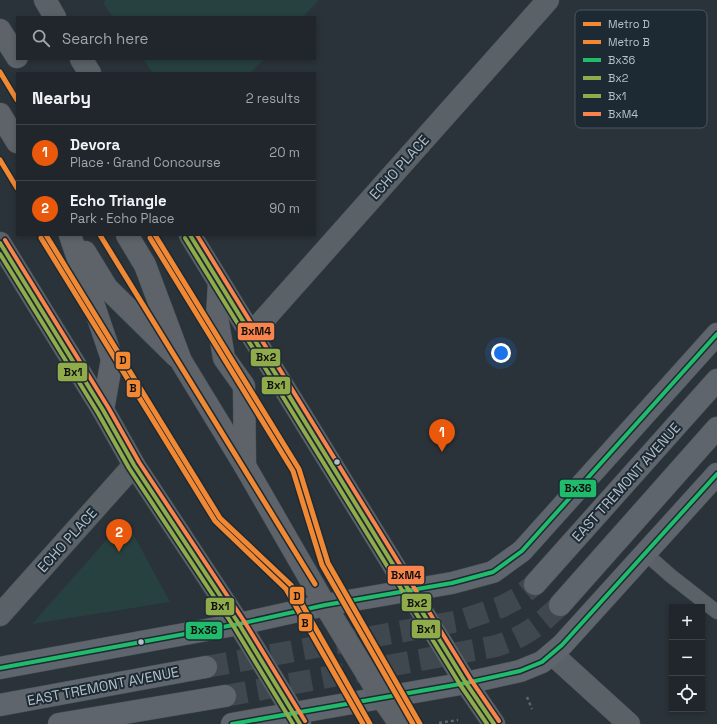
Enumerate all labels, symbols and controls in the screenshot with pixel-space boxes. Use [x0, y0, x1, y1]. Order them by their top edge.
legend [575, 10, 707, 128]
search box [16, 16, 316, 60]
text: Metro D [608, 17, 650, 31]
icon: search [30, 27, 52, 49]
text: Search here [62, 29, 148, 48]
text: Metro B [608, 35, 650, 49]
text: Bx36 [608, 53, 635, 67]
text: Bx2 [608, 71, 629, 85]
text: Nearby [32, 87, 91, 109]
text: Bx1 [608, 89, 626, 103]
text: 2 results [246, 90, 300, 107]
text: BxM4 [608, 107, 638, 121]
street label: ECHO PLACE [365, 131, 433, 203]
text: Devora [70, 135, 120, 154]
text: 1 [42, 144, 48, 161]
text: 20 m [269, 144, 300, 161]
text: Place · Grand Concourse [70, 154, 221, 171]
text: Echo Triangle [70, 191, 167, 210]
text: 2 [41, 200, 49, 217]
text: 90 m [269, 200, 300, 217]
text: Park · Echo Place [70, 210, 174, 227]
line badge: BxM4 [237, 322, 275, 341]
text: BxM4 [241, 324, 271, 338]
your location [491, 343, 511, 363]
line badge: Bx2 [250, 348, 281, 367]
text: Bx2 [256, 350, 277, 364]
line badge: D [115, 351, 131, 370]
text: D [119, 353, 127, 367]
line badge: Bx1 [57, 362, 88, 382]
text: Bx1 [64, 365, 82, 379]
line badge: Bx1 [261, 376, 291, 395]
text: Bx1 [267, 378, 285, 392]
line badge: B [126, 379, 141, 398]
text: B [129, 381, 137, 395]
pin: 1 [429, 419, 455, 452]
street label: EAST TREMONT AVENUE [568, 419, 684, 545]
unlabelled marker [332, 457, 342, 467]
line badge: Bx36 [559, 479, 597, 498]
text: Bx36 [564, 481, 592, 495]
street label: ECHO PLACE [33, 504, 101, 576]
pin: 2 [106, 519, 132, 552]
line badge: BxM4 [387, 565, 425, 585]
text: BxM4 [391, 568, 421, 582]
line badge: D [289, 586, 305, 605]
text: D [293, 589, 301, 603]
line badge: Bx2 [401, 593, 432, 612]
text: Bx2 [407, 596, 428, 610]
line badge: Bx1 [205, 597, 235, 616]
text: Bx1 [211, 599, 229, 613]
map controls [669, 604, 705, 712]
button: + [669, 604, 705, 640]
line badge: B [298, 613, 313, 632]
text: B [301, 616, 309, 630]
line badge: Bx1 [411, 619, 441, 639]
line badge: Bx36 [185, 621, 223, 640]
text: Bx1 [417, 622, 435, 636]
text: Bx36 [190, 623, 218, 637]
unlabelled marker [136, 637, 146, 647]
button: − [669, 640, 705, 676]
street label: EAST TREMONT AVENUE [26, 662, 180, 710]
button: locate [669, 676, 705, 712]

